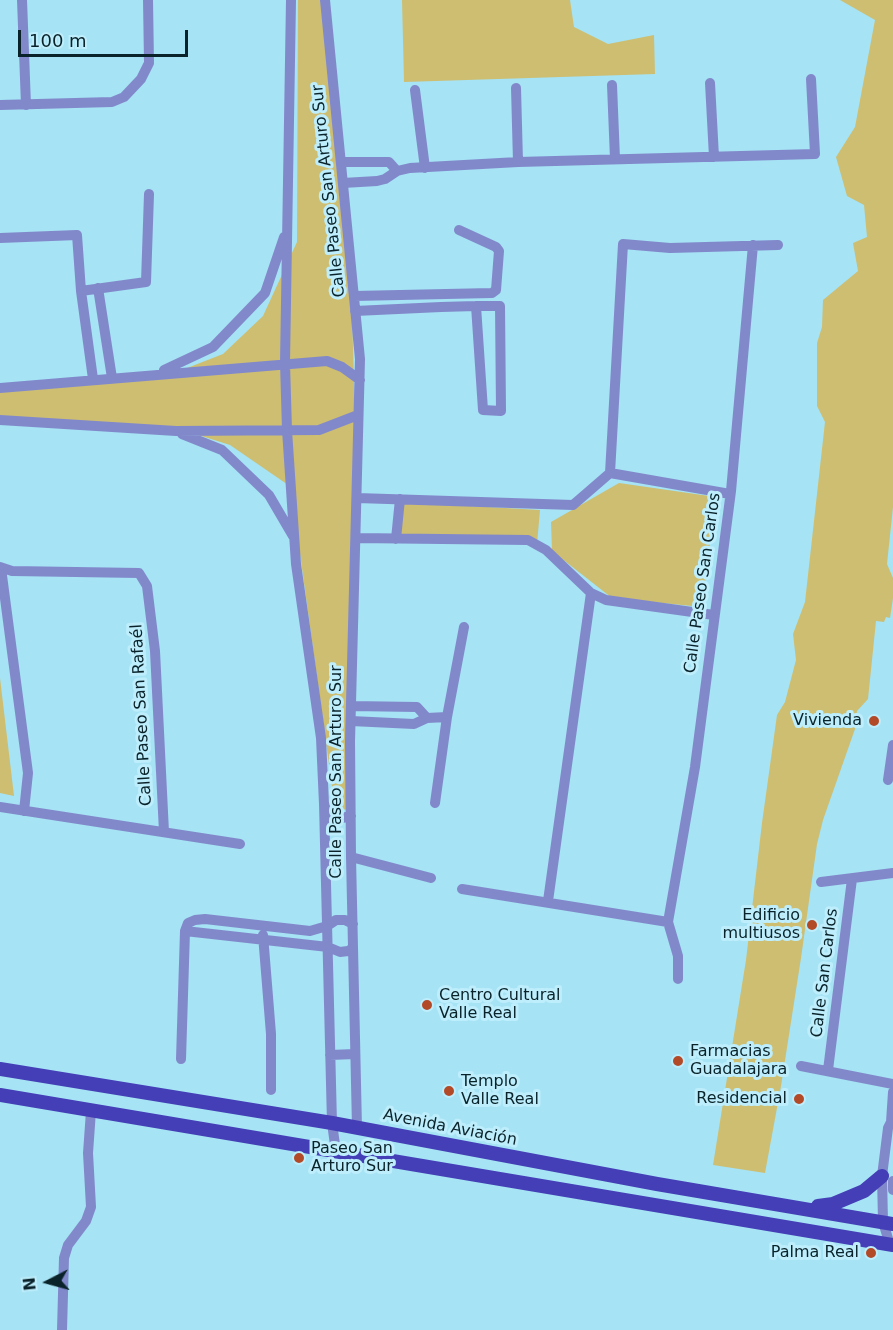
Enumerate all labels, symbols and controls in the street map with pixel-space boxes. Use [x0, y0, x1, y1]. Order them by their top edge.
scale bar [21, 18, 190, 56]
text: 100 m [29, 30, 87, 51]
street label: Calle Paseo San Arturo Sur [308, 84, 350, 298]
street label: Calle Paseo San Carlos [681, 492, 725, 674]
street label: Calle Paseo San Rafaél [128, 624, 156, 806]
street label: Calle Paseo San Arturo Sur [327, 665, 347, 879]
place label: Vivienda [793, 711, 862, 731]
marker: Vivienda [867, 714, 881, 728]
place label: Edificio multiusos [723, 906, 800, 944]
street label: Calle San Carlos [808, 907, 842, 1039]
marker: Edificio multiusos [805, 918, 819, 932]
place label: Centro Cultural Valle Real [439, 986, 561, 1024]
marker: Centro Cultural Valle Real [420, 998, 434, 1012]
place label: Farmacias Guadalajara [690, 1042, 787, 1080]
marker: Farmacias Guadalajara [671, 1054, 685, 1068]
place label: Templo Valle Real [461, 1072, 539, 1110]
marker: Templo Valle Real [442, 1084, 456, 1098]
place label: Residencial [696, 1089, 787, 1109]
marker: Residencial [792, 1092, 806, 1106]
street label: Avenida Aviación [381, 1106, 519, 1150]
place label: Paseo San Arturo Sur [311, 1139, 393, 1177]
marker: Paseo San Arturo Sur [292, 1151, 306, 1165]
place label: Palma Real [771, 1243, 859, 1263]
marker: Palma Real [864, 1246, 878, 1260]
north arrow [18, 1252, 78, 1312]
text: N [19, 1276, 40, 1292]

